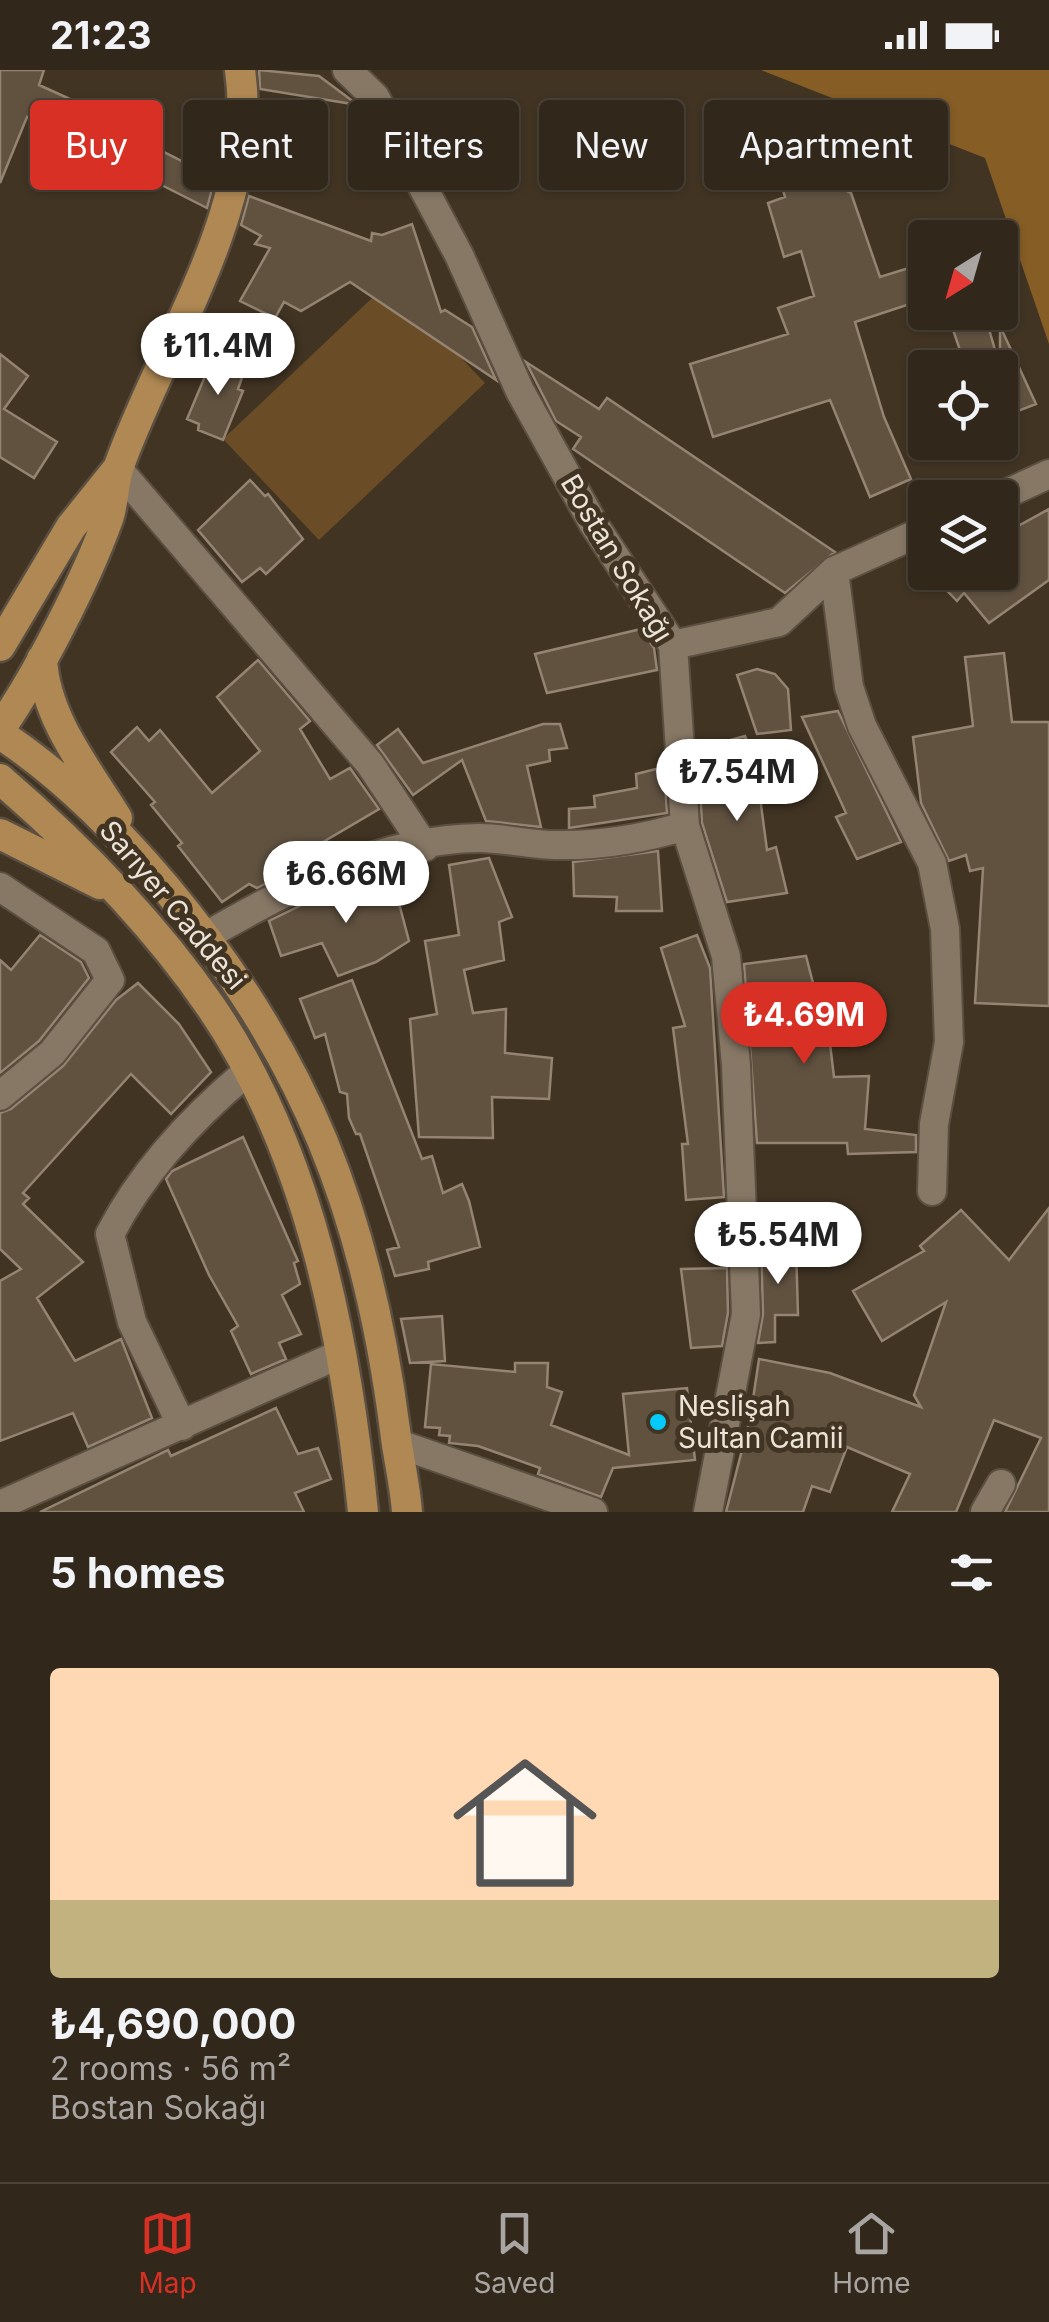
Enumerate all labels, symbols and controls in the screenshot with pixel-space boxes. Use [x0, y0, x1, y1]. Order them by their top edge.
text: 21:23 [50, 12, 151, 58]
chip: Buy [30, 100, 163, 190]
chip: Rent [183, 100, 328, 190]
chip: Filters [348, 100, 519, 190]
chip: New [539, 100, 684, 190]
chip: Apartment [704, 100, 948, 190]
north arrow [908, 220, 1018, 330]
map controls [908, 220, 1018, 590]
pin: ₺11.4M [137, 313, 299, 398]
text: ₺11.4M [163, 326, 273, 365]
button: locate [908, 350, 1018, 460]
street label: Bostan Sokağı [554, 468, 680, 648]
button: layers [908, 480, 1018, 590]
pin: ₺7.54M [656, 739, 818, 824]
text: ₺7.54M [678, 752, 796, 791]
street label: Sarıyer Caddesi [93, 814, 253, 996]
pin: ₺6.66M [265, 841, 427, 926]
text: ₺6.66M [285, 854, 407, 893]
pin: ₺4.69M [723, 982, 885, 1067]
text: ₺4.69M [743, 995, 865, 1034]
pin: ₺5.54M [697, 1202, 859, 1287]
text: ₺5.54M [717, 1215, 839, 1254]
place label: Neslişah Sultan Camii [678, 1389, 843, 1455]
marker: Neslişah Sultan Camii [647, 1411, 669, 1433]
icon: filters [944, 1545, 999, 1600]
text: 5 homes [50, 1547, 226, 1598]
icon: home [435, 1733, 615, 1913]
text: ₺4,690,000 [50, 1998, 296, 2049]
text: 2 rooms · 56 m² [50, 2049, 291, 2088]
text: Bostan Sokağı [50, 2088, 266, 2127]
tab: Map [138, 2206, 197, 2300]
tab: Saved [473, 2206, 555, 2300]
tab: Home [832, 2206, 911, 2300]

